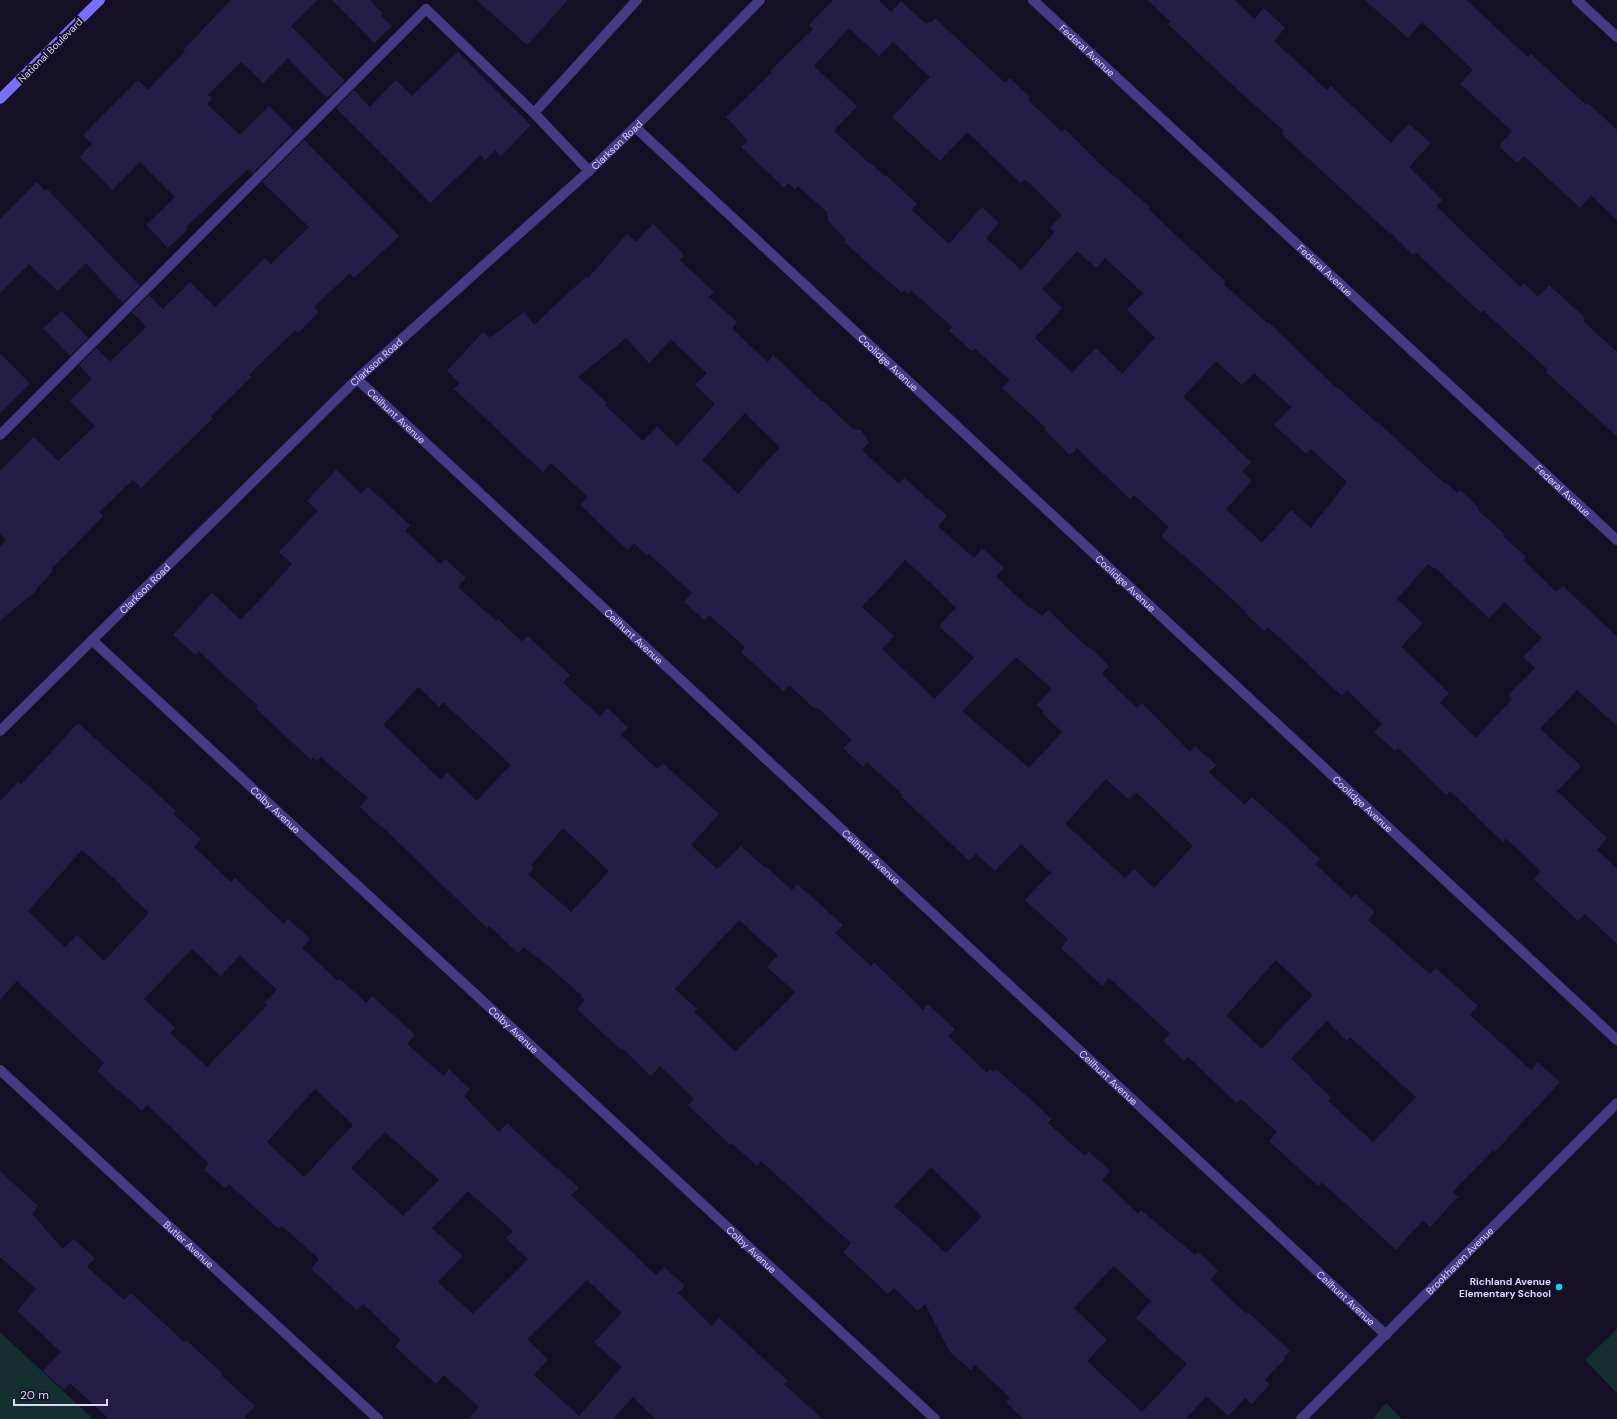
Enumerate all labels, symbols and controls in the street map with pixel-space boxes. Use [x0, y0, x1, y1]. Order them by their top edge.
street label: National Boulevard [15, 15, 85, 85]
street label: Federal Avenue [1057, 22, 1118, 80]
street label: Clarkson Road [589, 118, 645, 173]
street label: Federal Avenue [1294, 242, 1356, 300]
street label: Coolidge Avenue [855, 332, 921, 394]
street label: Clarkson Road [348, 335, 405, 389]
street label: Ceilhunt Avenue [364, 386, 428, 447]
street label: Federal Avenue [1532, 462, 1593, 520]
street label: Coolidge Avenue [1092, 552, 1158, 615]
street label: Clarkson Road [117, 561, 173, 617]
street label: Ceilhunt Avenue [602, 606, 666, 667]
street label: Coolidge Avenue [1330, 773, 1396, 836]
street label: Colby Avenue [248, 784, 303, 837]
street label: Ceilhunt Avenue [839, 827, 903, 888]
street label: Colby Avenue [486, 1004, 541, 1056]
street label: Ceilhunt Avenue [1076, 1047, 1141, 1108]
street label: Butler Avenue [161, 1218, 217, 1271]
street label: Colby Avenue [723, 1224, 779, 1276]
street label: Brookhaven Avenue [1423, 1224, 1497, 1298]
street label: Ceilhunt Avenue [1314, 1268, 1378, 1329]
place label: Richland Avenue Elementary School [1459, 1275, 1551, 1300]
marker: Richland Avenue Elementary School [1554, 1282, 1564, 1292]
scale bar [14, 1381, 107, 1407]
text: 20 m [20, 1387, 49, 1403]

